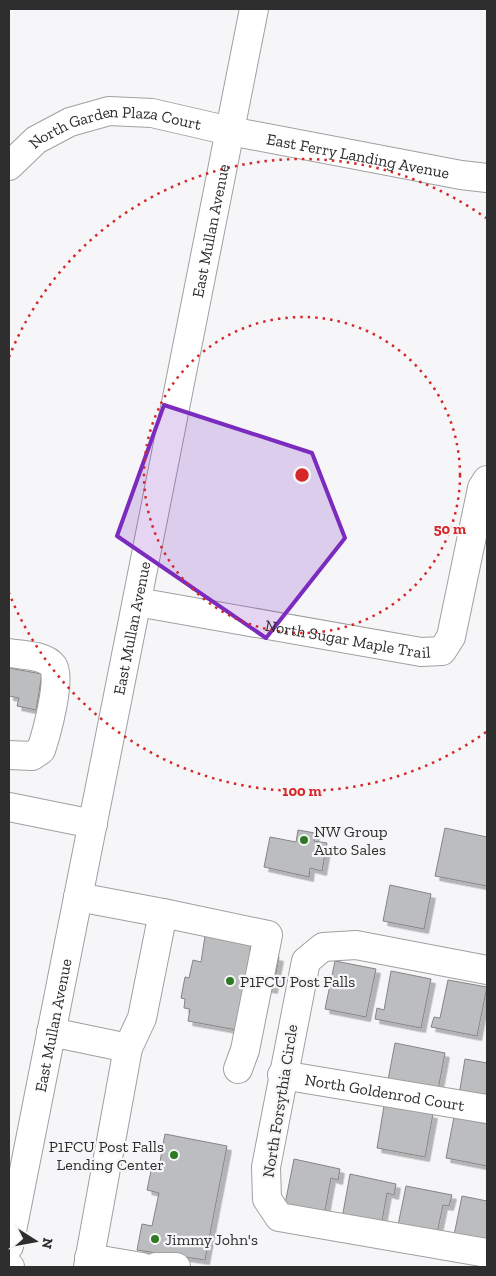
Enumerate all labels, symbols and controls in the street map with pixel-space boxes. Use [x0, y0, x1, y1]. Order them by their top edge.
street label: North Garden Plaza Court [24, 102, 203, 152]
street label: East Ferry Landing Avenue [265, 129, 451, 182]
street label: East Mullan Avenue [188, 162, 233, 299]
centre of rings [293, 466, 311, 484]
text: 50 m [434, 520, 466, 538]
street label: East Mullan Avenue [109, 560, 154, 696]
street label: North Sugar Maple Trail [264, 615, 431, 662]
text: 100 m [282, 782, 322, 800]
place label: NW Group Auto Sales [314, 822, 388, 859]
marker: NW Group Auto Sales [298, 834, 310, 846]
street label: East Mullan Avenue [30, 957, 75, 1094]
place label: P1FCU Post Falls [240, 972, 355, 991]
marker: P1FCU Post Falls [224, 975, 236, 987]
street label: North Forsythia Circle [258, 1023, 302, 1179]
street label: North Goldenrod Court [303, 1069, 466, 1115]
place label: P1FCU Post Falls Lending Center [49, 1137, 164, 1174]
marker: P1FCU Post Falls Lending Center [168, 1149, 180, 1161]
north arrow [10, 1216, 60, 1266]
place label: Jimmy John's [165, 1230, 258, 1249]
marker: Jimmy John's [149, 1233, 161, 1245]
text: N [38, 1237, 57, 1251]

